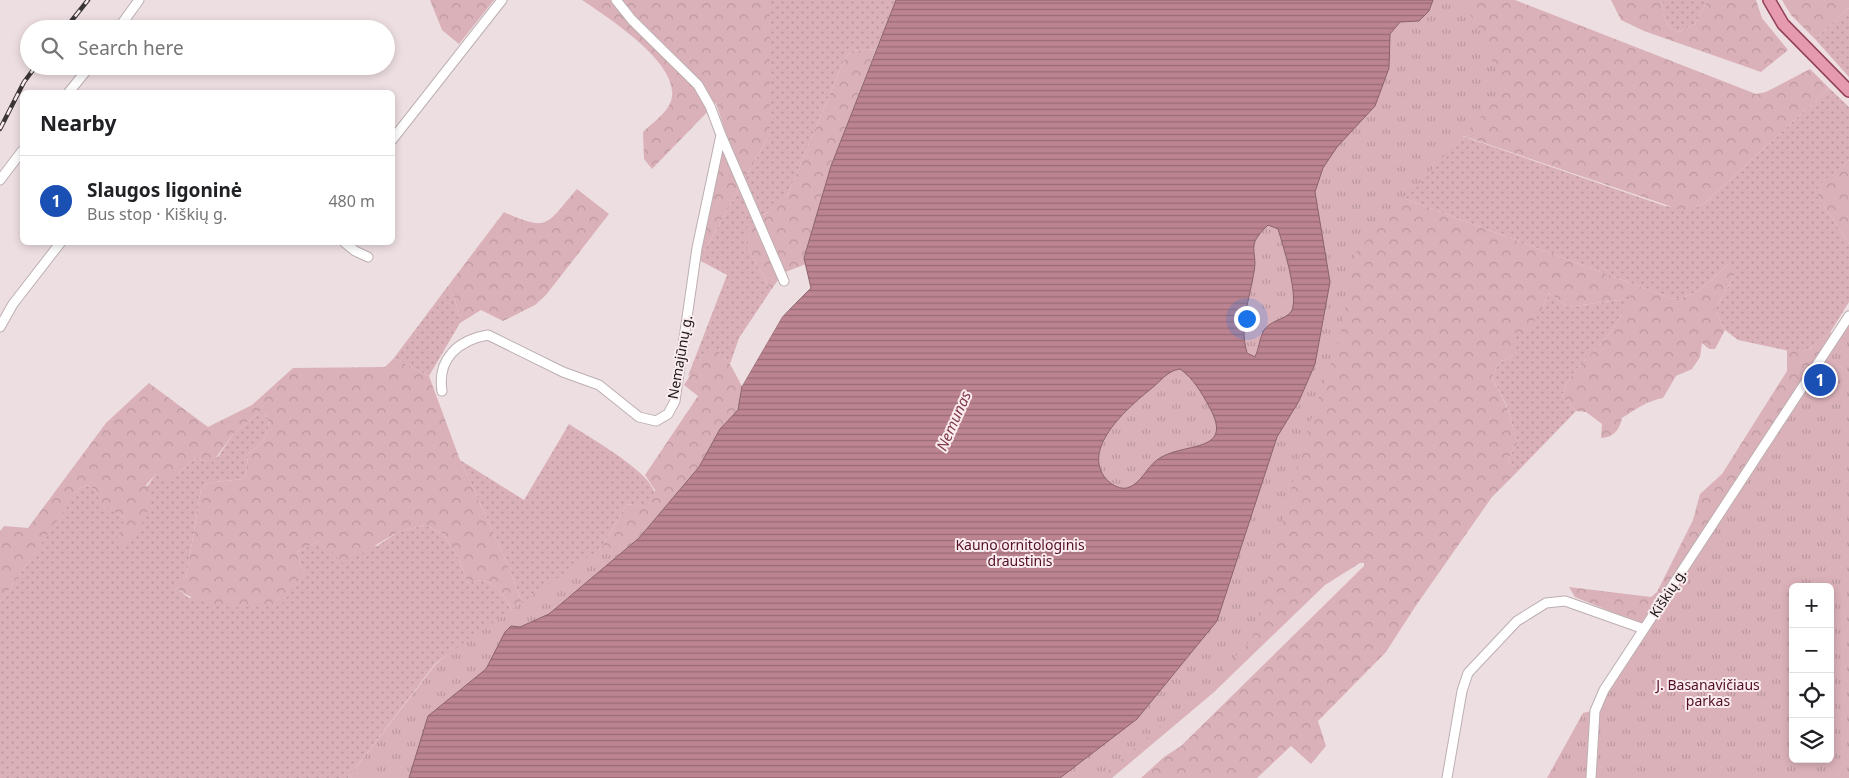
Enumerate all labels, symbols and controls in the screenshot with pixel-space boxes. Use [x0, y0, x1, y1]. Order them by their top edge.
search box [20, 20, 395, 75]
icon: search [38, 34, 66, 62]
text: Search here [78, 35, 184, 61]
text: Nearby [40, 109, 116, 137]
text: Slaugos ligoninė [87, 177, 242, 203]
text: 1 [51, 190, 61, 212]
text: 480 m [328, 190, 375, 212]
text: Bus stop · Kiškių g. [87, 203, 227, 225]
your location [1234, 306, 1260, 332]
street label: Nemajūnų g. [663, 313, 696, 400]
pin: 1 [1804, 361, 1836, 399]
water label: Nemunas [931, 387, 975, 454]
park label: Kauno ornitologinis draustinis [955, 535, 1085, 570]
street label: Kiškių g. [1645, 565, 1690, 621]
map controls [1789, 583, 1834, 763]
button: + [1789, 583, 1834, 628]
button: − [1789, 628, 1834, 673]
button: locate [1789, 673, 1834, 718]
park label: J. Basanavičiaus parkas [1654, 675, 1760, 710]
button: layers [1789, 718, 1834, 763]

